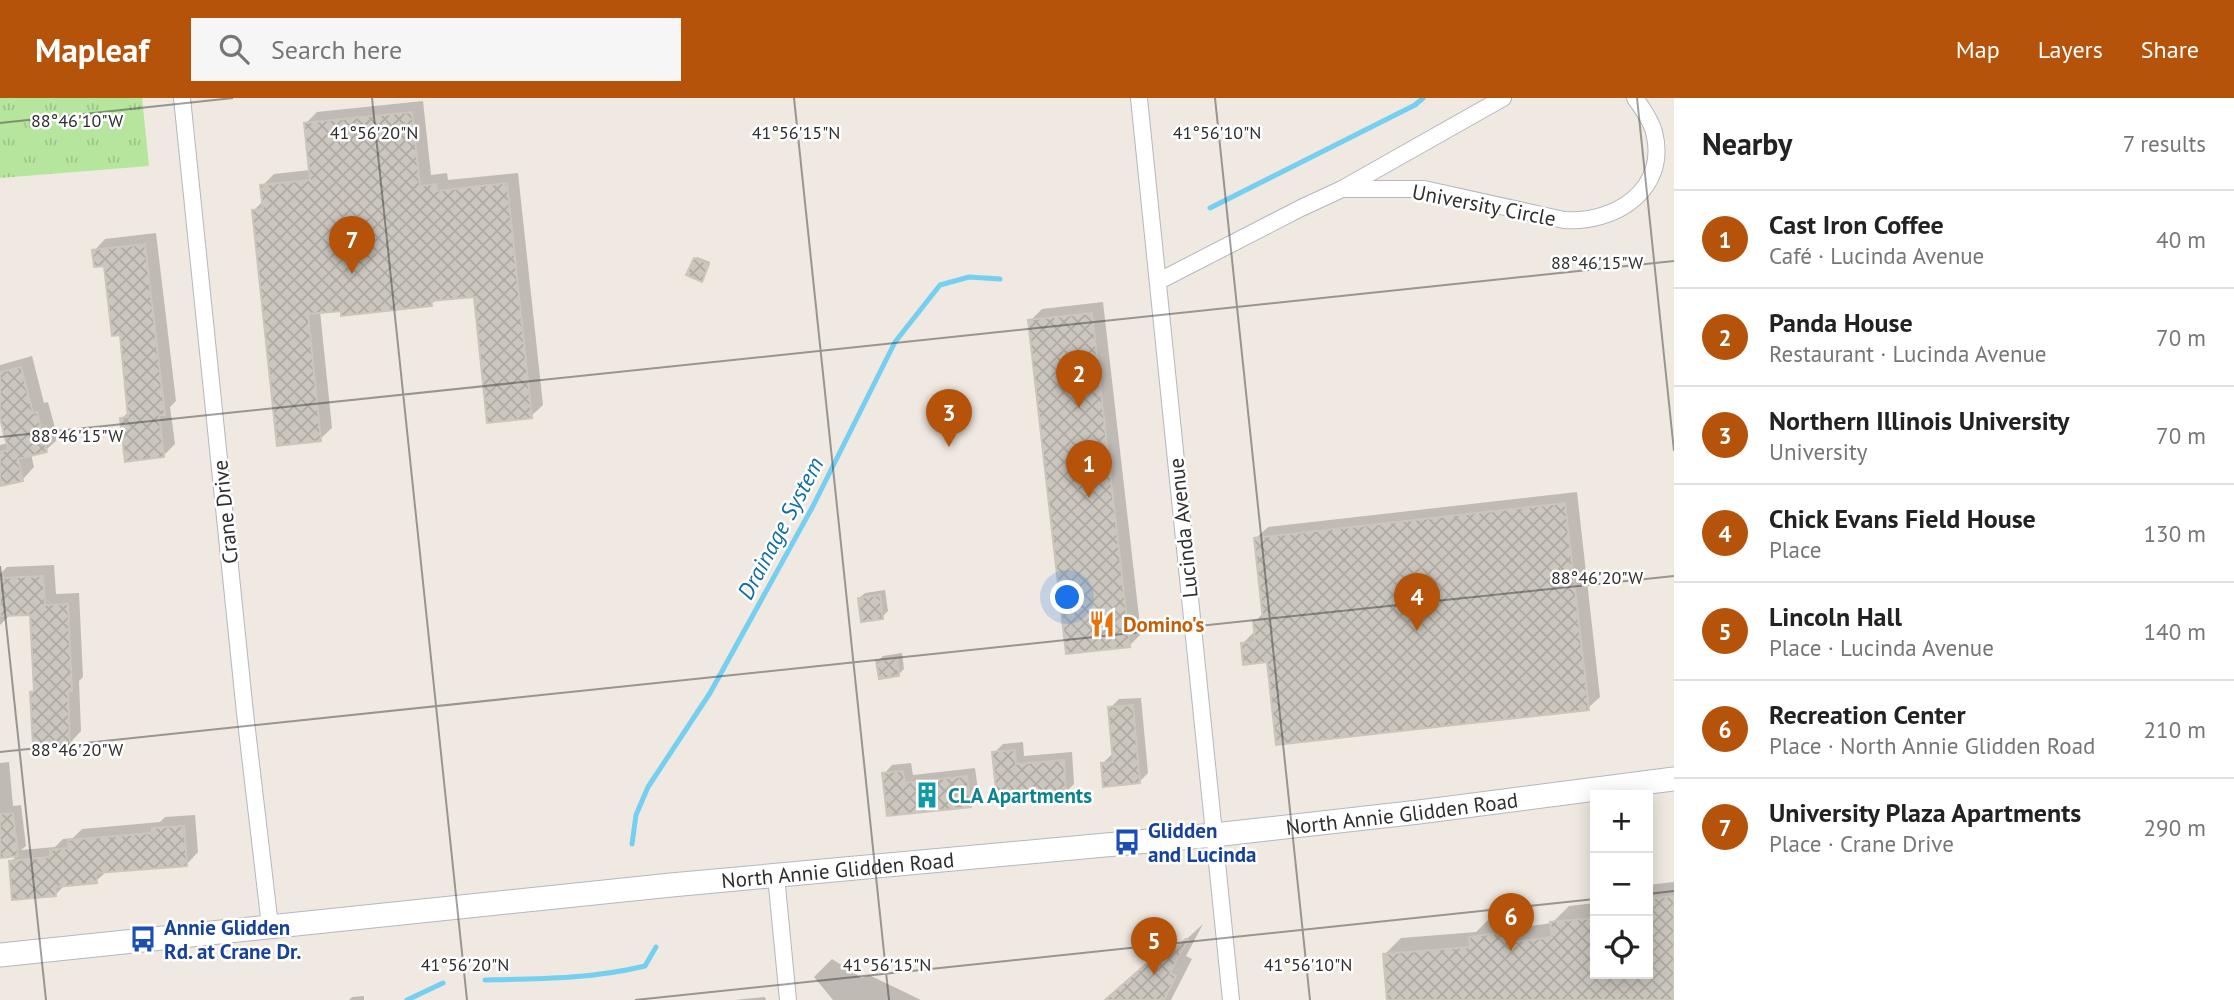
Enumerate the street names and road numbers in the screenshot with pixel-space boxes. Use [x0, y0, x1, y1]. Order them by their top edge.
street label: University Circle [1410, 178, 1558, 232]
street label: Lucinda Avenue [1162, 457, 1204, 599]
street label: Crane Drive [206, 459, 244, 565]
street label: North Annie Glidden Road [1284, 786, 1519, 840]
street label: North Annie Glidden Road [720, 846, 955, 894]

